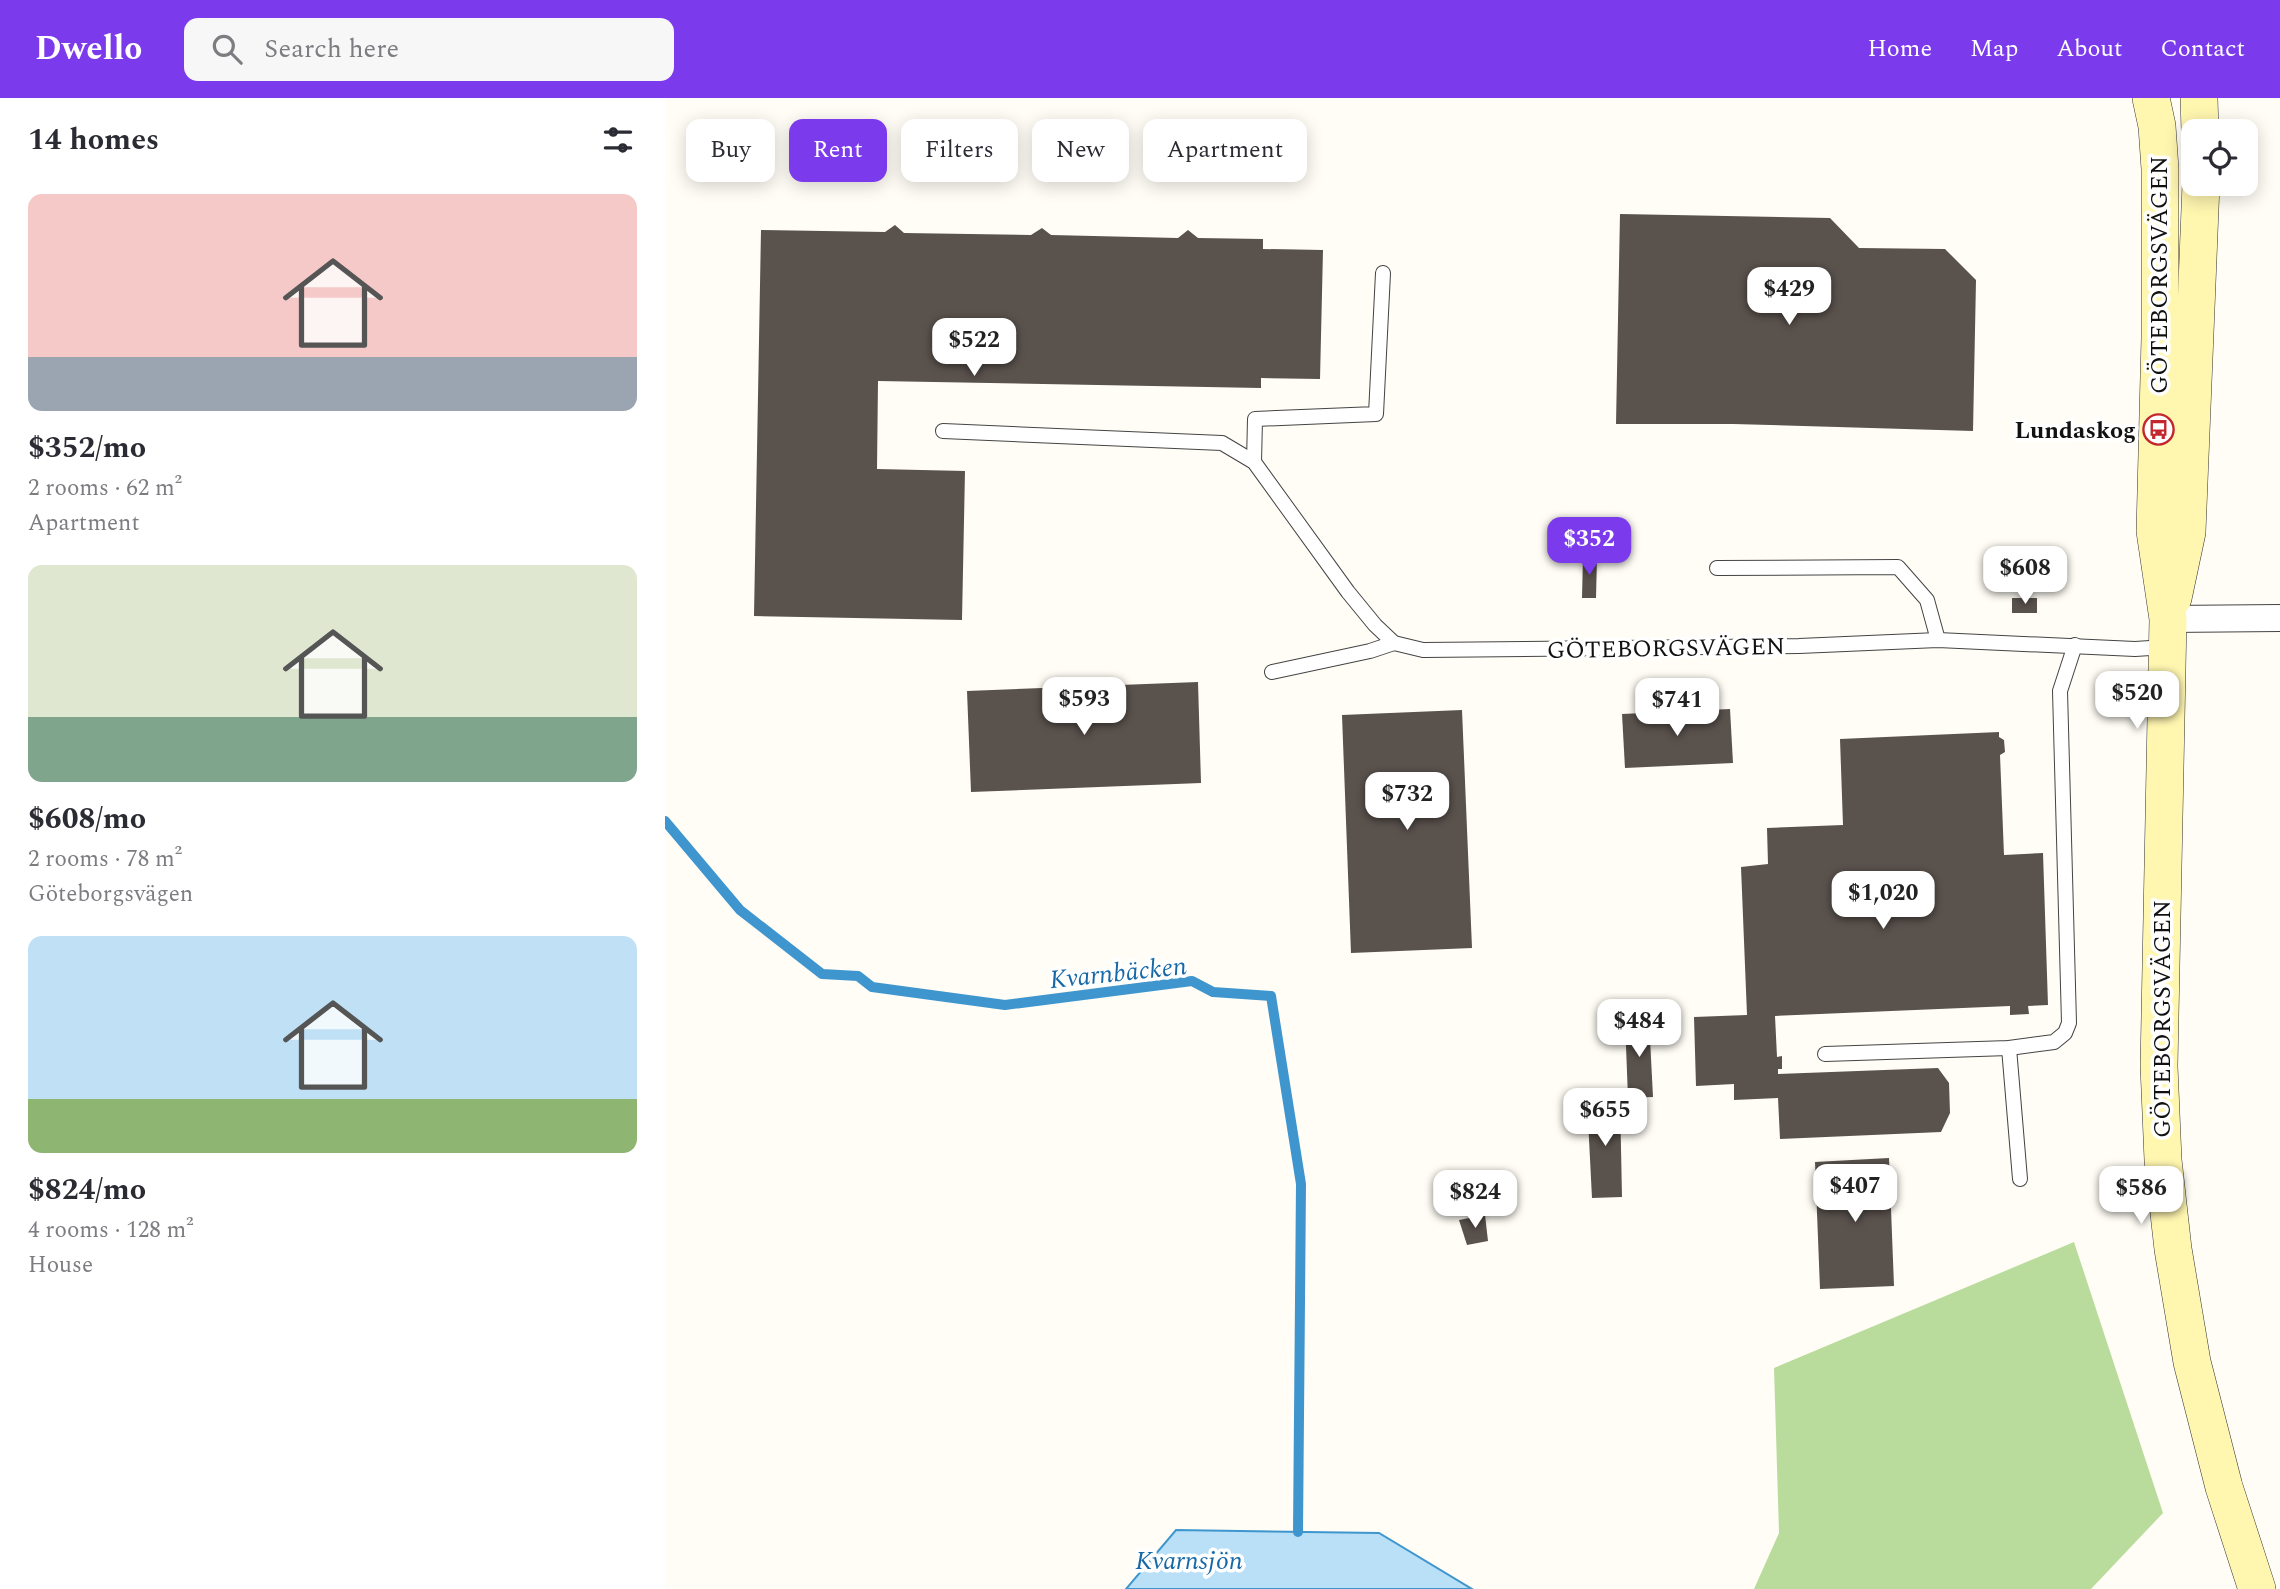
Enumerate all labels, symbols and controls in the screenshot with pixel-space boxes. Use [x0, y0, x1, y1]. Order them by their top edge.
search box [184, 18, 674, 81]
text: Dwello [35, 24, 142, 74]
text: Search here [264, 29, 399, 69]
icon: search [208, 30, 246, 68]
text: Home [1867, 31, 1932, 67]
text: Map [1970, 31, 2018, 67]
text: About [2056, 31, 2122, 67]
text: Contact [2160, 31, 2245, 67]
text: 14 homes [28, 117, 159, 163]
chip: Buy [686, 119, 775, 182]
chip: Rent [789, 119, 887, 182]
chip: Filters [901, 119, 1018, 182]
chip: New [1032, 119, 1129, 182]
chip: Apartment [1143, 119, 1307, 182]
map controls [2181, 119, 2258, 196]
button: locate [2181, 119, 2258, 196]
icon: filters [599, 121, 637, 159]
street label: GÖTEBORGSVÄGEN [2142, 156, 2178, 394]
icon: home [270, 240, 396, 366]
pin: $429 [1748, 268, 1830, 327]
text: $429 [1763, 272, 1815, 307]
pin: $522 [933, 318, 1015, 378]
text: $522 [948, 323, 1000, 358]
place label: Lundaskog [2014, 413, 2136, 449]
bus stop icon: Lundaskog [2142, 413, 2176, 447]
text: $352/mo [28, 425, 146, 471]
text: 2 rooms · 62 m² [28, 471, 182, 506]
text: Apartment [28, 506, 140, 541]
pin: $352 [1548, 518, 1630, 577]
text: $352 [1563, 522, 1615, 557]
pin: $608 [1984, 546, 2066, 606]
text: $608 [1999, 551, 2051, 586]
icon: home [270, 611, 396, 737]
street label: GÖTEBORGSVÄGEN [1547, 629, 1785, 669]
pin: $520 [2096, 672, 2178, 731]
text: $520 [2111, 676, 2163, 711]
pin: $593 [1043, 678, 1125, 737]
pin: $741 [1636, 678, 1718, 738]
text: $593 [1058, 682, 1110, 717]
text: $741 [1651, 683, 1703, 718]
pin: $732 [1366, 772, 1448, 832]
text: $732 [1381, 777, 1433, 812]
text: $608/mo [28, 796, 146, 842]
text: 2 rooms · 78 m² [28, 842, 182, 877]
pin: $1,020 [1826, 872, 1940, 931]
text: $1,020 [1848, 876, 1918, 911]
text: Göteborgsvägen [28, 877, 193, 912]
street label: GÖTEBORGSVÄGEN [2145, 900, 2181, 1138]
water label: Kvarnbäcken [1048, 946, 1189, 1000]
icon: home [270, 982, 396, 1108]
pin: $484 [1598, 1000, 1680, 1059]
text: $484 [1613, 1004, 1665, 1039]
pin: $655 [1564, 1088, 1646, 1148]
text: $655 [1579, 1093, 1631, 1128]
pin: $407 [1814, 1164, 1896, 1224]
pin: $586 [2100, 1166, 2182, 1226]
text: $824/mo [28, 1167, 146, 1213]
text: $407 [1829, 1169, 1881, 1204]
pin: $824 [1434, 1170, 1516, 1230]
text: $586 [2115, 1171, 2167, 1206]
text: $824 [1449, 1175, 1501, 1210]
text: 4 rooms · 128 m² [28, 1213, 194, 1248]
text: House [28, 1248, 93, 1283]
water label: Kvarnsjön [1135, 1541, 1243, 1581]

